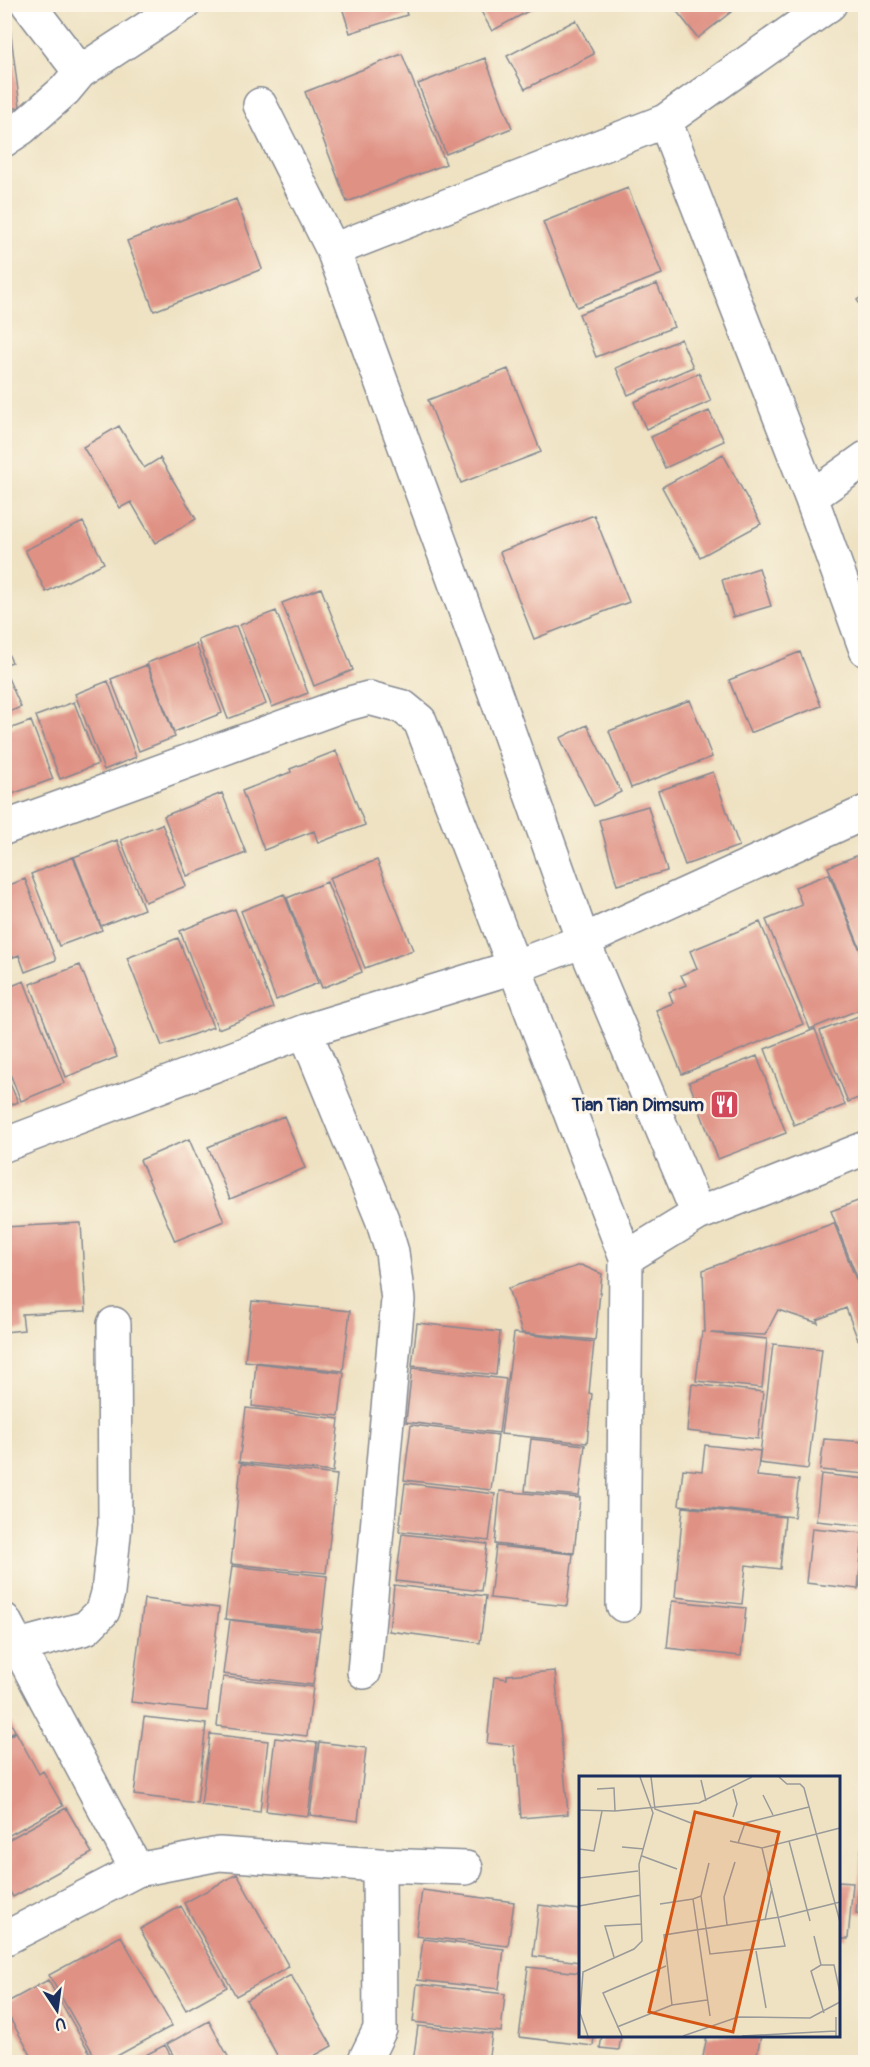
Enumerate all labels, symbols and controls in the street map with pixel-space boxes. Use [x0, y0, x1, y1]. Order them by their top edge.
restaurant icon: Tian Tian Dimsum [709, 1089, 741, 1121]
place label: Tian Tian Dimsum [571, 1094, 704, 1117]
inset map [579, 1776, 840, 2037]
north arrow [27, 1980, 87, 2040]
text: U [52, 2013, 68, 2035]

